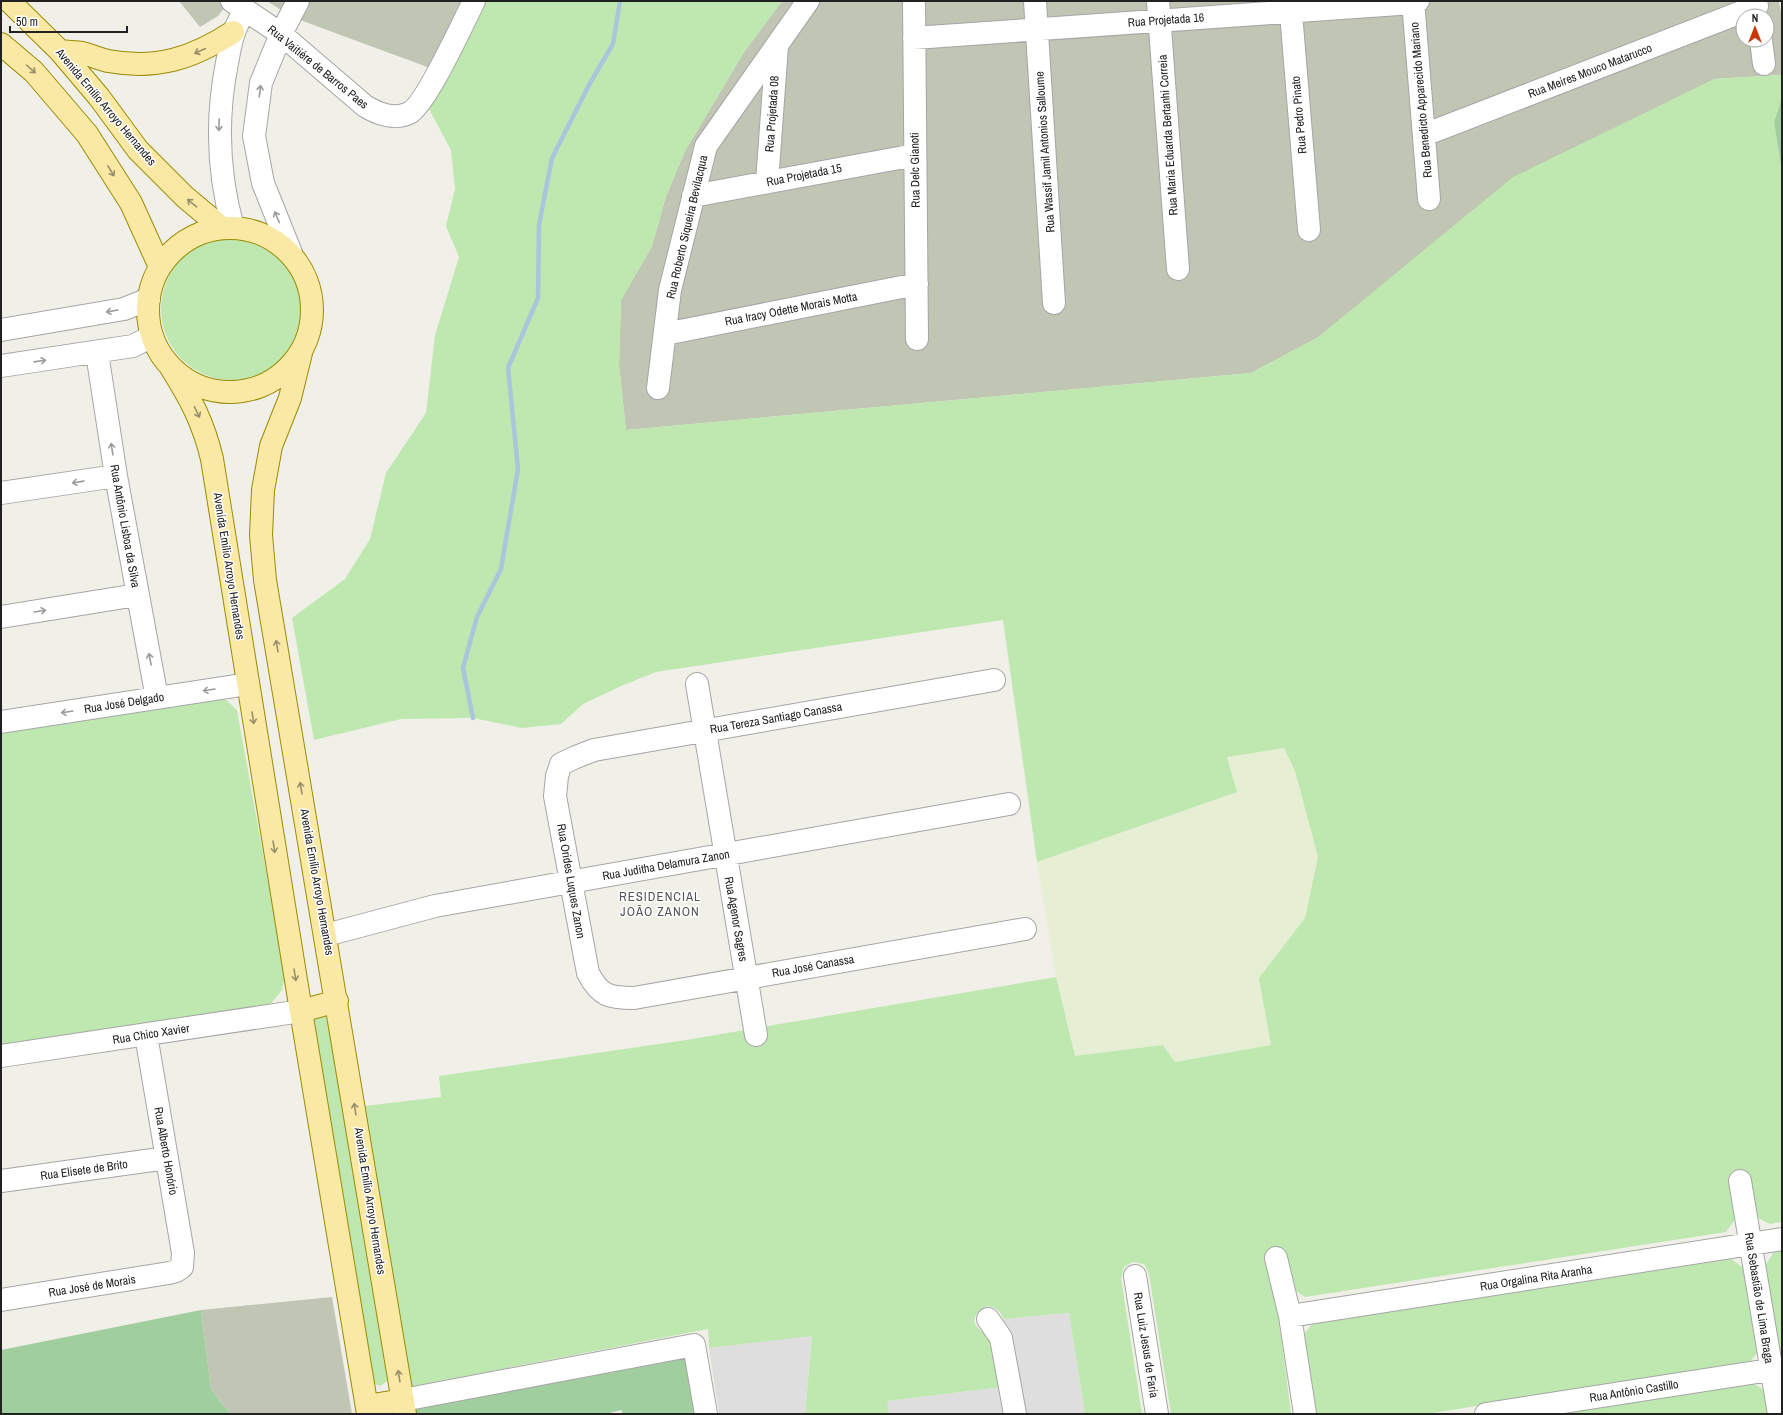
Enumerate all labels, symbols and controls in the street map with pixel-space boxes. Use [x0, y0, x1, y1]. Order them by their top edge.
scale bar [10, 8, 127, 34]
north arrow [1735, 8, 1775, 48]
street label: Rua Projetada 16 [1127, 9, 1205, 31]
text: N [1752, 11, 1758, 25]
text: 50 m [16, 14, 38, 30]
street label: Rua Vaitiére de Barros Paes [264, 21, 372, 113]
street label: Rua Benedicto Apparecido Mariano [1406, 21, 1436, 179]
street label: Rua Meires Mouco Matarucco [1526, 40, 1654, 102]
street label: Avenida Emílio Arroyo Hernandes [51, 44, 160, 169]
one-way arrow [194, 48, 206, 56]
street label: Rua Maria Eduarda Bertanhi Correia [1154, 53, 1182, 216]
one-way arrow [25, 65, 36, 74]
street label: Rua Wassif Jamil Antonios Salloume [1031, 71, 1059, 233]
street label: Rua Projetada 08 [761, 75, 783, 153]
street label: Rua Pedro Pinato [1288, 75, 1310, 155]
one-way arrow [256, 84, 264, 97]
one-way arrow [215, 118, 223, 131]
street label: Rua Delc Gianoti [906, 132, 924, 208]
street label: Rua Roberto Siqueira Bevilacqua [663, 153, 711, 300]
street label: Rua Projetada 15 [765, 160, 844, 190]
one-way arrow [107, 165, 115, 176]
one-way arrow [187, 199, 198, 208]
one-way arrow [272, 211, 280, 223]
street label: Rua Iracy Odette Morais Motta [723, 288, 859, 330]
one-way arrow [105, 307, 118, 315]
one-way arrow [33, 357, 46, 365]
one-way arrow [194, 406, 201, 418]
one-way arrow [108, 443, 116, 456]
street label: Rua Antônio Lisboa da Silva [106, 463, 144, 589]
one-way arrow [72, 478, 85, 486]
street label: Avenida Emílio Arroyo Hernandes [209, 490, 249, 641]
one-way arrow [33, 607, 46, 615]
one-way arrow [272, 640, 280, 653]
one-way arrow [145, 653, 153, 666]
one-way arrow [203, 686, 216, 694]
street label: Rua José Delgado [83, 689, 165, 717]
street label: Rua Tereza Santiago Canassa [709, 698, 844, 738]
one-way arrow [61, 708, 74, 716]
one-way arrow [250, 711, 258, 724]
one-way arrow [297, 782, 305, 795]
street label: Avenida Emílio Arroyo Hernandes [296, 806, 338, 957]
street label: Rua Orides Luques Zanon [553, 822, 589, 940]
one-way arrow [270, 840, 278, 853]
street label: Rua Juditha Delamura Zanon [601, 846, 731, 884]
street label: Rua Agenor Sagres [721, 875, 751, 963]
district label: RESIDENCIAL JOÃO ZANON [619, 888, 701, 920]
street label: Rua José Canassa [771, 951, 856, 981]
one-way arrow [291, 968, 299, 981]
street label: Rua Chico Xavier [111, 1020, 191, 1048]
one-way arrow [351, 1103, 359, 1116]
street label: Rua Alberto Honório [150, 1106, 182, 1196]
street label: Avenida Emílio Arroyo Hernandes [350, 1125, 390, 1276]
street label: Rua Elisete de Brito [39, 1156, 129, 1184]
street label: Rua Sebastião de Lima Braga [1741, 1231, 1777, 1365]
street label: Rua Orgalina Rita Aranha [1479, 1261, 1594, 1295]
street label: Rua José de Morais [47, 1271, 137, 1301]
street label: Rua Luiz Jesus de Faria [1130, 1291, 1162, 1399]
one-way arrow [395, 1369, 403, 1382]
street label: Rua Antônio Castillo [1588, 1376, 1680, 1406]

